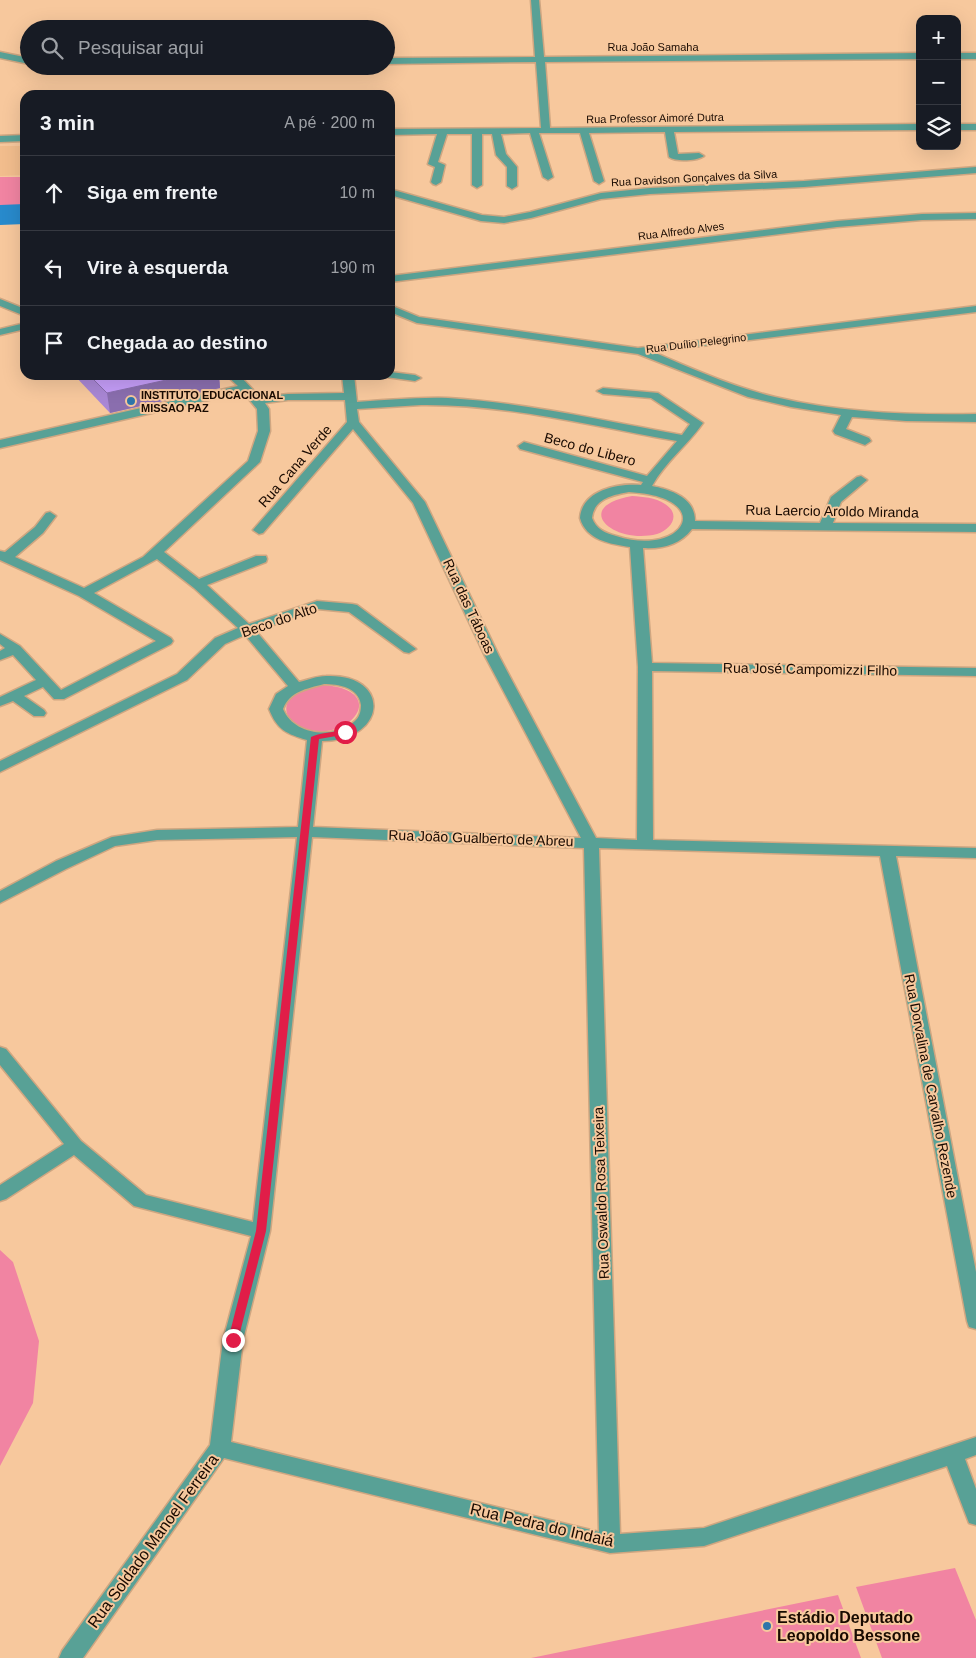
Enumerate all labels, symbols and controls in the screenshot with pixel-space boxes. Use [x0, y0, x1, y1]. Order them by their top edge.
map controls [916, 15, 961, 150]
button: + [916, 15, 961, 60]
search box [20, 20, 395, 75]
icon: search [38, 34, 66, 62]
text: Pesquisar aqui [78, 37, 204, 58]
street label: Rua João Samaha [607, 41, 699, 53]
button: − [916, 60, 961, 105]
button: layers [916, 105, 961, 150]
text: 3 min [40, 111, 95, 134]
street label: Rua Professor Aimoré Dutra [586, 111, 725, 125]
text: A pé · 200 m [284, 114, 375, 131]
street label: Rua Davidson Gonçalves da Silva [611, 168, 778, 188]
icon: ahead [40, 179, 68, 207]
text: Siga em frente [87, 182, 218, 203]
text: 10 m [339, 184, 375, 201]
street label: Rua Alfredo Alves [637, 220, 725, 242]
icon: left [40, 254, 68, 282]
text: Vire à esquerda [87, 257, 228, 278]
text: 190 m [331, 259, 375, 276]
icon: arrive [40, 329, 68, 357]
street label: Rua Duílio Pelegrino [645, 331, 747, 355]
text: Chegada ao destino [87, 332, 268, 353]
place label: INSTITUTO EDUCACIONAL MISSAO PAZ [141, 389, 283, 414]
marker: INSTITUTO EDUCACIONAL MISSAO PAZ [125, 395, 137, 407]
street label: Rua Cana Verde [255, 422, 335, 510]
street label: Beco do Libero [542, 429, 638, 469]
street label: Rua Laercio Aroldo Miranda [745, 501, 919, 521]
street label: Rua das Táboas [440, 556, 498, 656]
street label: Beco do Alto [239, 600, 319, 640]
street label: Rua José Campomizzi Filho [723, 659, 897, 679]
route start [334, 721, 357, 744]
street label: Rua João Gualberto de Abreu [388, 827, 574, 849]
street label: Rua Dorvalina de Carvalho Rezende [901, 973, 961, 1200]
street label: Rua Oswaldo Rosa Teixeira [590, 1106, 612, 1279]
route end [222, 1329, 245, 1352]
street label: Rua Soldado Manoel Ferreira [84, 1451, 222, 1631]
street label: Rua Pedra do Indaiá [469, 1500, 616, 1550]
place label: Estádio Deputado Leopoldo Bessone [777, 1609, 920, 1644]
marker: Estádio Deputado Leopoldo Bessone [761, 1620, 773, 1632]

